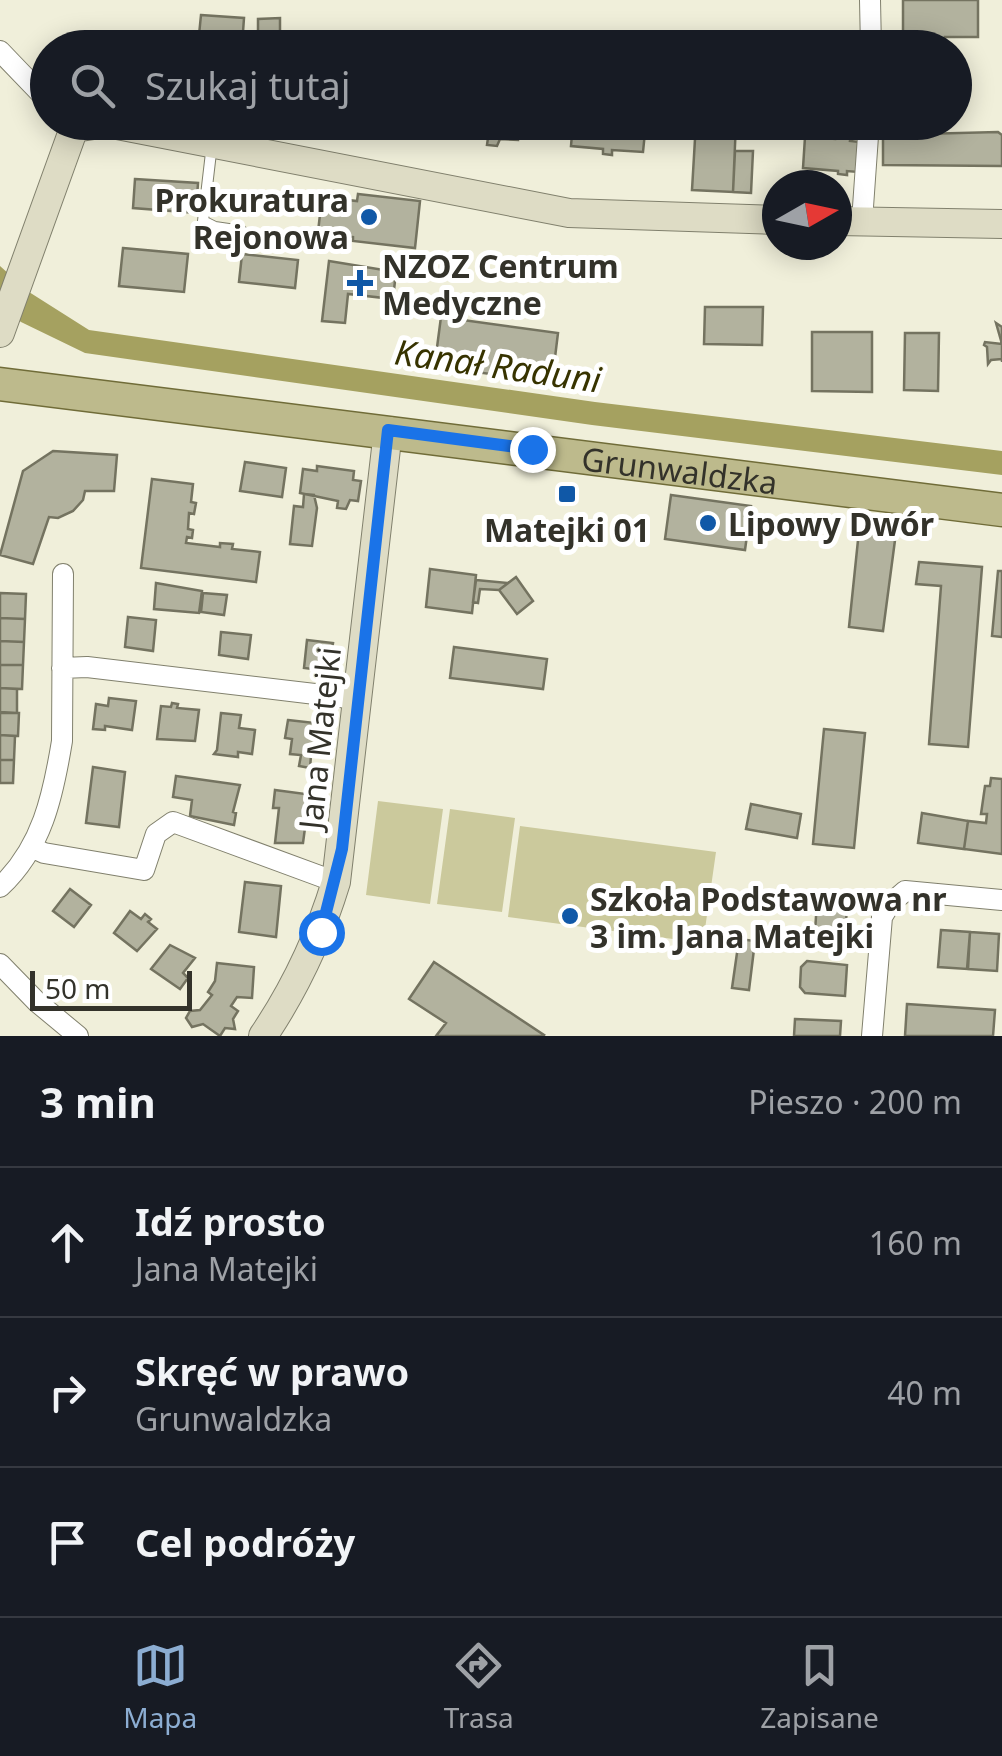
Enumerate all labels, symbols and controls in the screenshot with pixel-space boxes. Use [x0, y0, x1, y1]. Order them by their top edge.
search box [30, 30, 972, 140]
icon: search [65, 58, 120, 113]
text: Szukaj tutaj [145, 59, 351, 111]
north arrow [762, 170, 852, 260]
place label: Prokuratura Rejonowa [154, 178, 349, 258]
marker: Prokuratura Rejonowa [358, 206, 380, 228]
place label: NZOZ Centrum Medyczne [382, 244, 619, 324]
marker: NZOZ Centrum Medyczne [347, 270, 373, 296]
water label: Kanał Raduni [392, 327, 605, 403]
route end [510, 427, 556, 473]
street label: Grunwaldzka [579, 436, 780, 503]
marker: Matejki 01 [556, 483, 578, 505]
place label: Lipowy Dwór [728, 502, 934, 545]
place label: Matejki 01 [484, 508, 650, 551]
marker: Lipowy Dwór [697, 512, 719, 534]
street label: Jana Matejki [288, 645, 350, 834]
place label: Szkoła Podstawowa nr 3 im. Jana Matejki [590, 877, 946, 957]
marker: Szkoła Podstawowa nr 3 im. Jana Matejki [559, 905, 581, 927]
route start [299, 910, 345, 956]
scale bar [30, 966, 192, 1010]
text: 50 m [45, 969, 111, 1007]
text: 3 min [40, 1073, 156, 1130]
text: Pieszo · 200 m [748, 1080, 962, 1123]
text: Idź prosto [135, 1195, 326, 1247]
icon: ahead [40, 1215, 95, 1270]
text: 160 m [869, 1221, 962, 1264]
text: Jana Matejki [135, 1247, 318, 1290]
text: Skręć w prawo [135, 1345, 409, 1397]
icon: right [40, 1365, 95, 1420]
text: 40 m [887, 1371, 962, 1414]
text: Grunwaldzka [135, 1397, 332, 1440]
icon: arrive [40, 1515, 95, 1570]
text: Cel podróży [135, 1516, 355, 1568]
tab: Mapa [123, 1638, 197, 1736]
tab: Trasa [444, 1638, 514, 1736]
tab: Zapisane [760, 1638, 879, 1736]

